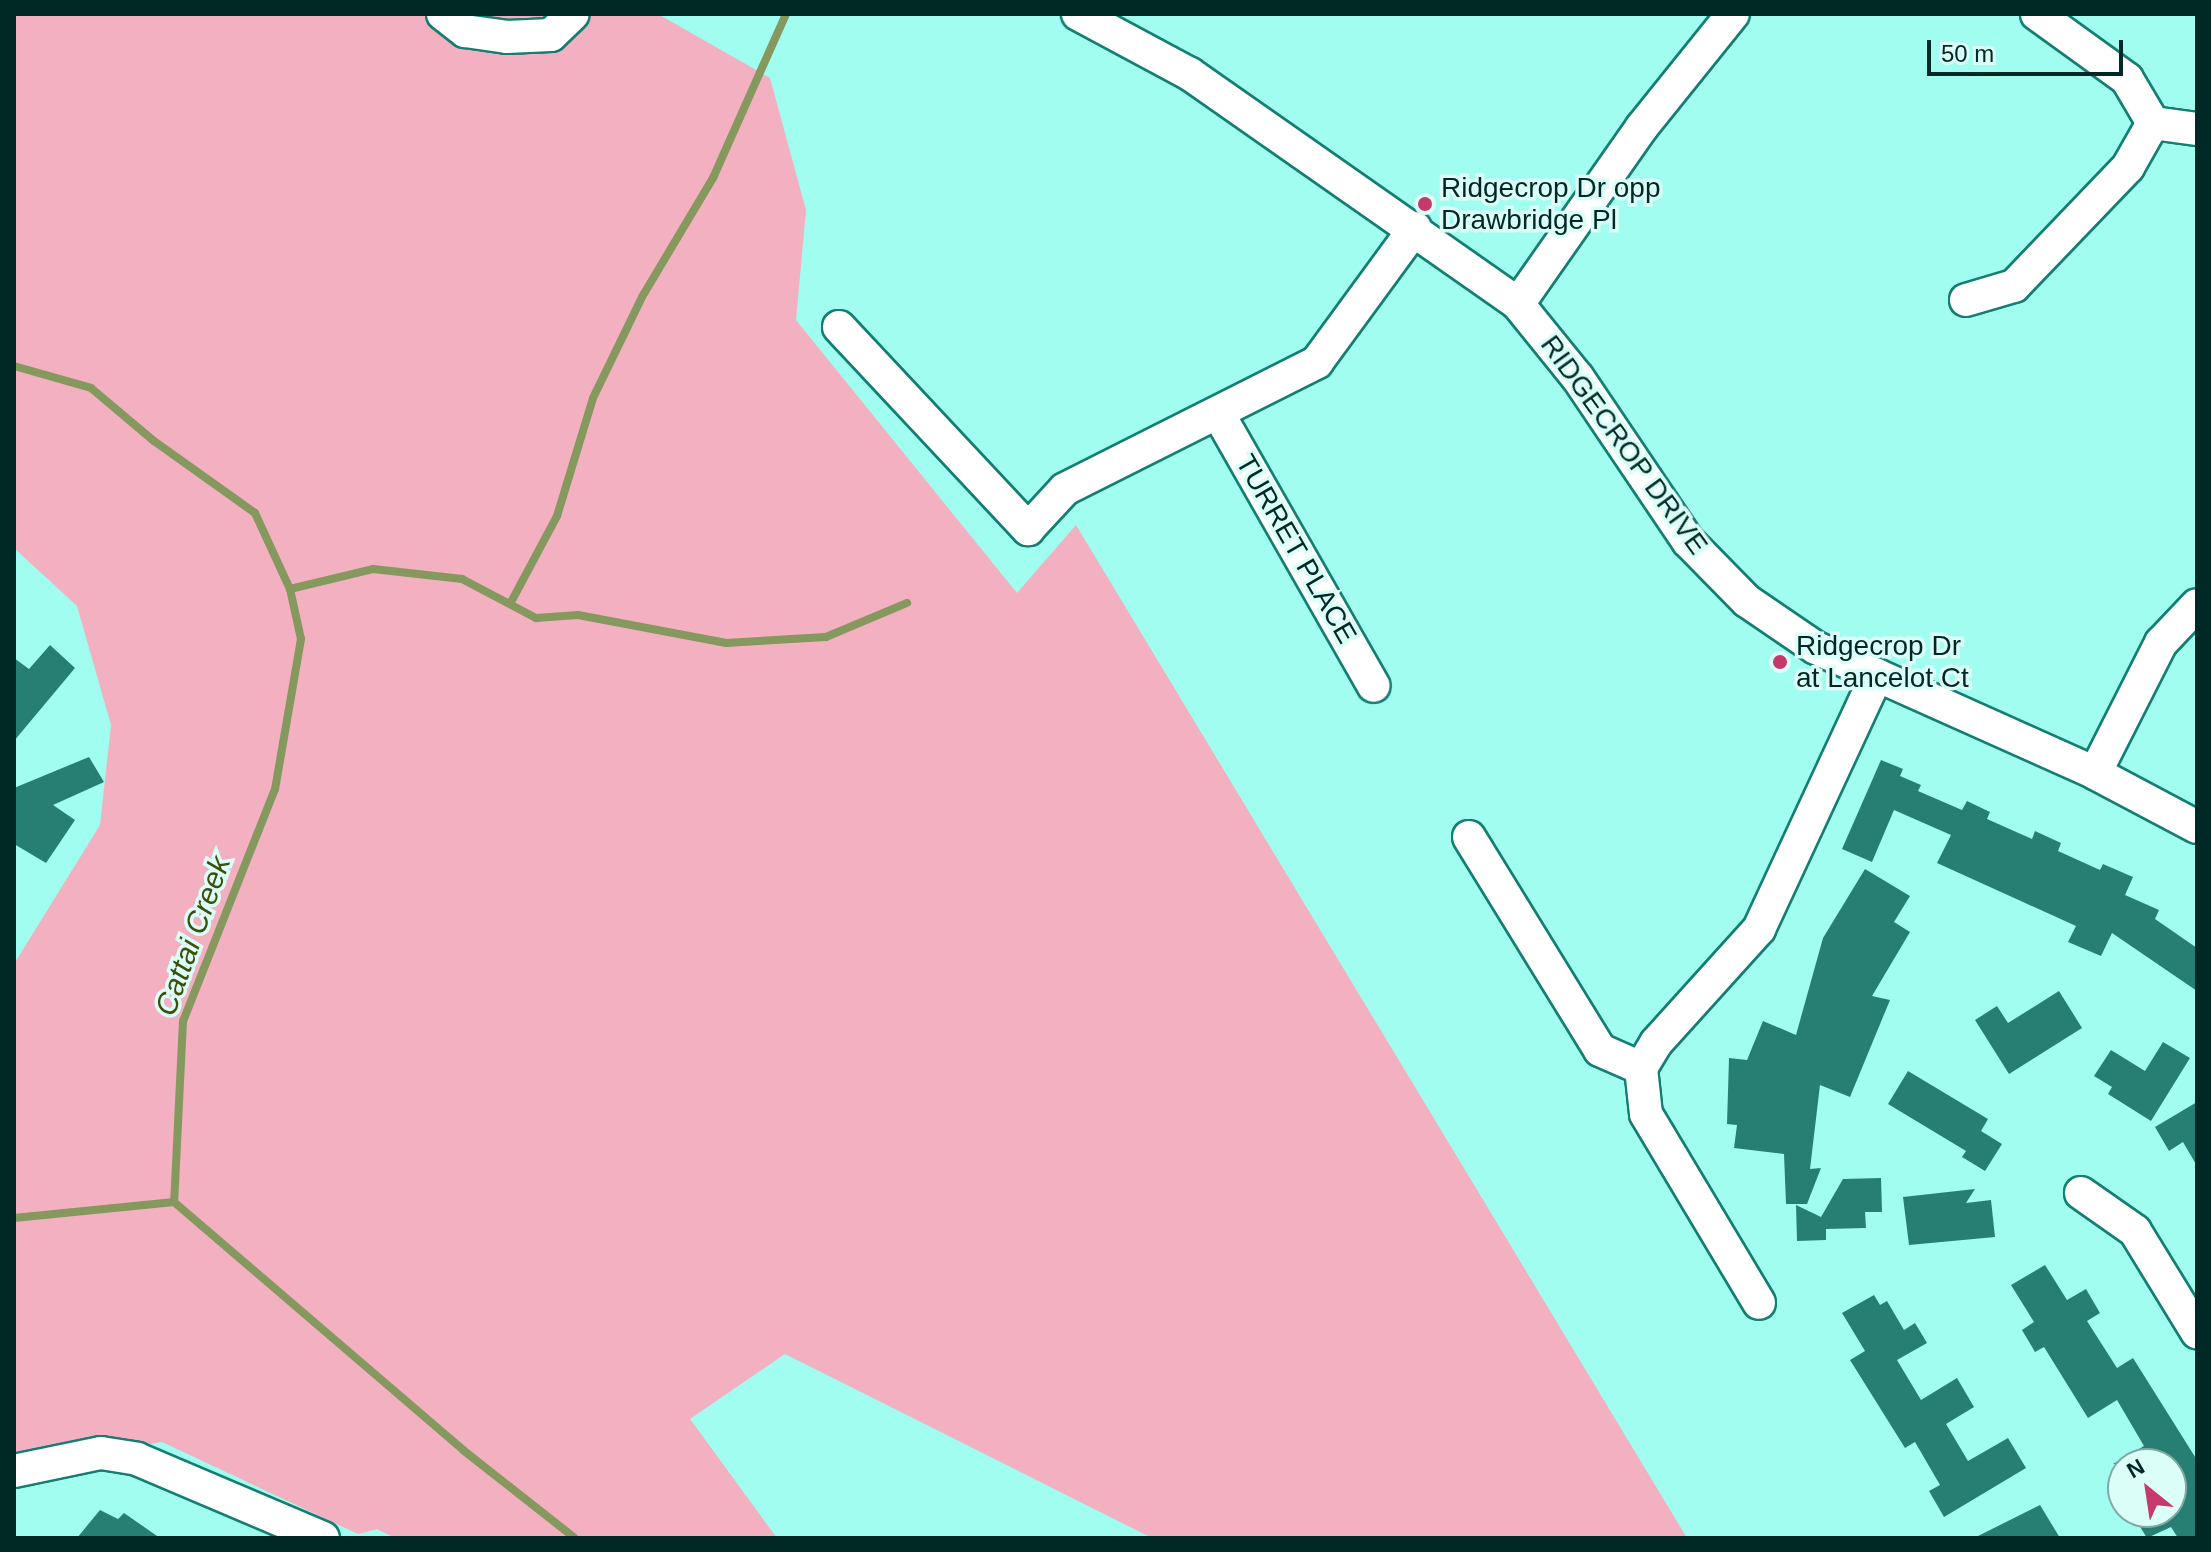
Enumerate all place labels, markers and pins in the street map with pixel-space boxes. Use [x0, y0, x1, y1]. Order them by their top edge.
place label: Ridgecrop Dr opp Drawbridge Pl [1441, 171, 1660, 237]
marker: Ridgecrop Dr opp Drawbridge Pl [1416, 195, 1434, 213]
place label: Ridgecrop Dr at Lancelot Ct [1796, 629, 1969, 695]
marker: Ridgecrop Dr at Lancelot Ct [1771, 653, 1789, 671]

